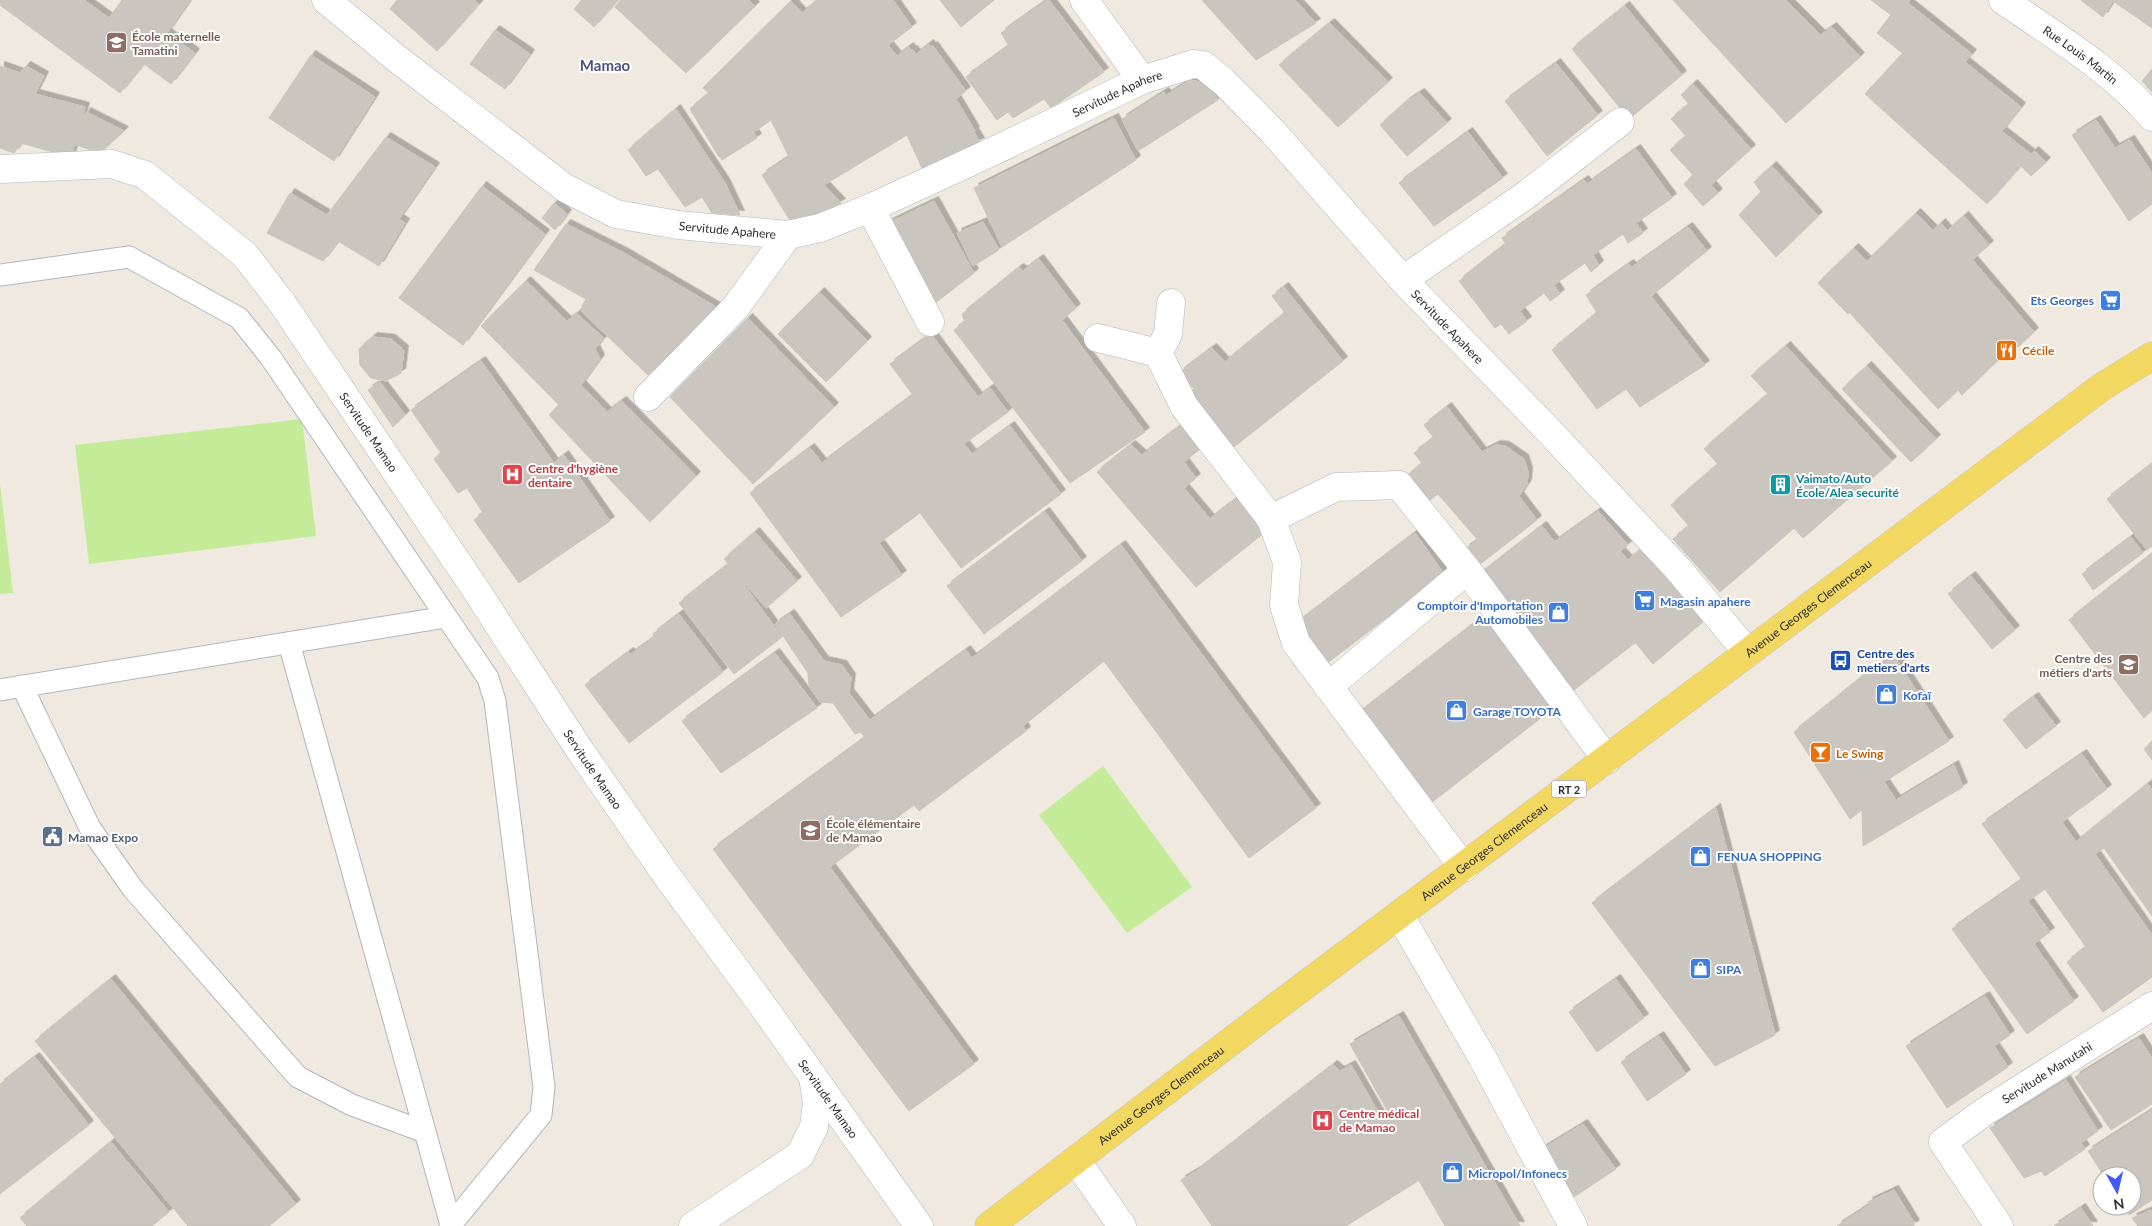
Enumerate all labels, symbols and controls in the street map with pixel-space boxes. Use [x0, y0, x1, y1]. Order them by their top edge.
street label: Rue Louis Martin [2040, 22, 2121, 87]
place label: École maternelle Tamatini [132, 29, 221, 58]
school or university icon: École maternelle Tamatini [104, 31, 128, 55]
district label: Mamao [580, 56, 631, 74]
street label: Servitude Apahere [1070, 67, 1164, 120]
street label: Servitude Apahere [678, 218, 777, 241]
street label: Servitude Apahere [1409, 286, 1487, 367]
supermarket icon: Ets Georges [2098, 288, 2122, 312]
place label: Ets Georges [2030, 293, 2094, 308]
restaurant icon: Cécile [1994, 338, 2018, 362]
place label: Cécile [2022, 343, 2055, 358]
street label: Servitude Mamao [337, 389, 401, 475]
place label: Centre d'hygiène dentaire [528, 461, 619, 490]
hospital icon: Centre d'hygiène dentaire [500, 463, 524, 487]
place label: Vaimato/Auto École/Alea securité [1795, 471, 1899, 500]
building icon: Vaimato/Auto École/Alea securité [1768, 473, 1792, 497]
street label: Avenue Georges Clemenceau [1741, 555, 1874, 660]
supermarket icon: Magasin apahere [1632, 589, 1656, 613]
place label: Magasin apahere [1660, 594, 1751, 609]
place label: Comptoir d'Importation Automobiles [1417, 598, 1543, 627]
shop icon: Comptoir d'Importation Automobiles [1547, 600, 1571, 624]
place label: Centre des metiers d'arts [1857, 646, 1930, 675]
bus stop icon: Centre des metiers d'arts [1829, 648, 1853, 672]
place label: Centre des métiers d'arts [2039, 651, 2112, 680]
school or university icon: Centre des métiers d'arts [2116, 653, 2140, 677]
shop icon: Kofaï [1875, 683, 1899, 707]
place label: Kofaï [1903, 688, 1932, 703]
shop icon: Garage TOYOTA [1445, 699, 1469, 723]
place label: Garage TOYOTA [1473, 704, 1562, 719]
street label: Servitude Mamao [561, 726, 626, 812]
bar icon: Le Swing [1808, 741, 1832, 765]
place label: Le Swing [1836, 746, 1884, 761]
road number: RT 2 [1552, 781, 1586, 798]
street label: Avenue Georges Clemenceau [1418, 798, 1550, 903]
place label: École élémentaire de Mamao [826, 816, 921, 845]
school or university icon: École élémentaire de Mamao [798, 818, 822, 842]
public building icon: Mamao Expo [40, 825, 64, 849]
place label: Mamao Expo [68, 830, 138, 845]
shop icon: FENUA SHOPPING [1689, 844, 1713, 868]
place label: FENUA SHOPPING [1717, 849, 1822, 864]
shop icon: SIPA [1688, 957, 1712, 981]
place label: SIPA [1716, 962, 1742, 977]
street label: Servitude Manutahi [1999, 1038, 2095, 1106]
street label: Avenue Georges Clemenceau [1095, 1042, 1227, 1148]
street label: Servitude Mamao [796, 1056, 862, 1141]
place label: Centre médical de Mamao [1339, 1106, 1419, 1135]
hospital icon: Centre médical de Mamao [1311, 1108, 1335, 1132]
shop icon: Micropol/Infonecs [1440, 1161, 1464, 1185]
place label: Micropol/Infonecs [1468, 1166, 1567, 1181]
north arrow [2092, 1166, 2142, 1216]
text: N [2112, 1195, 2125, 1214]

